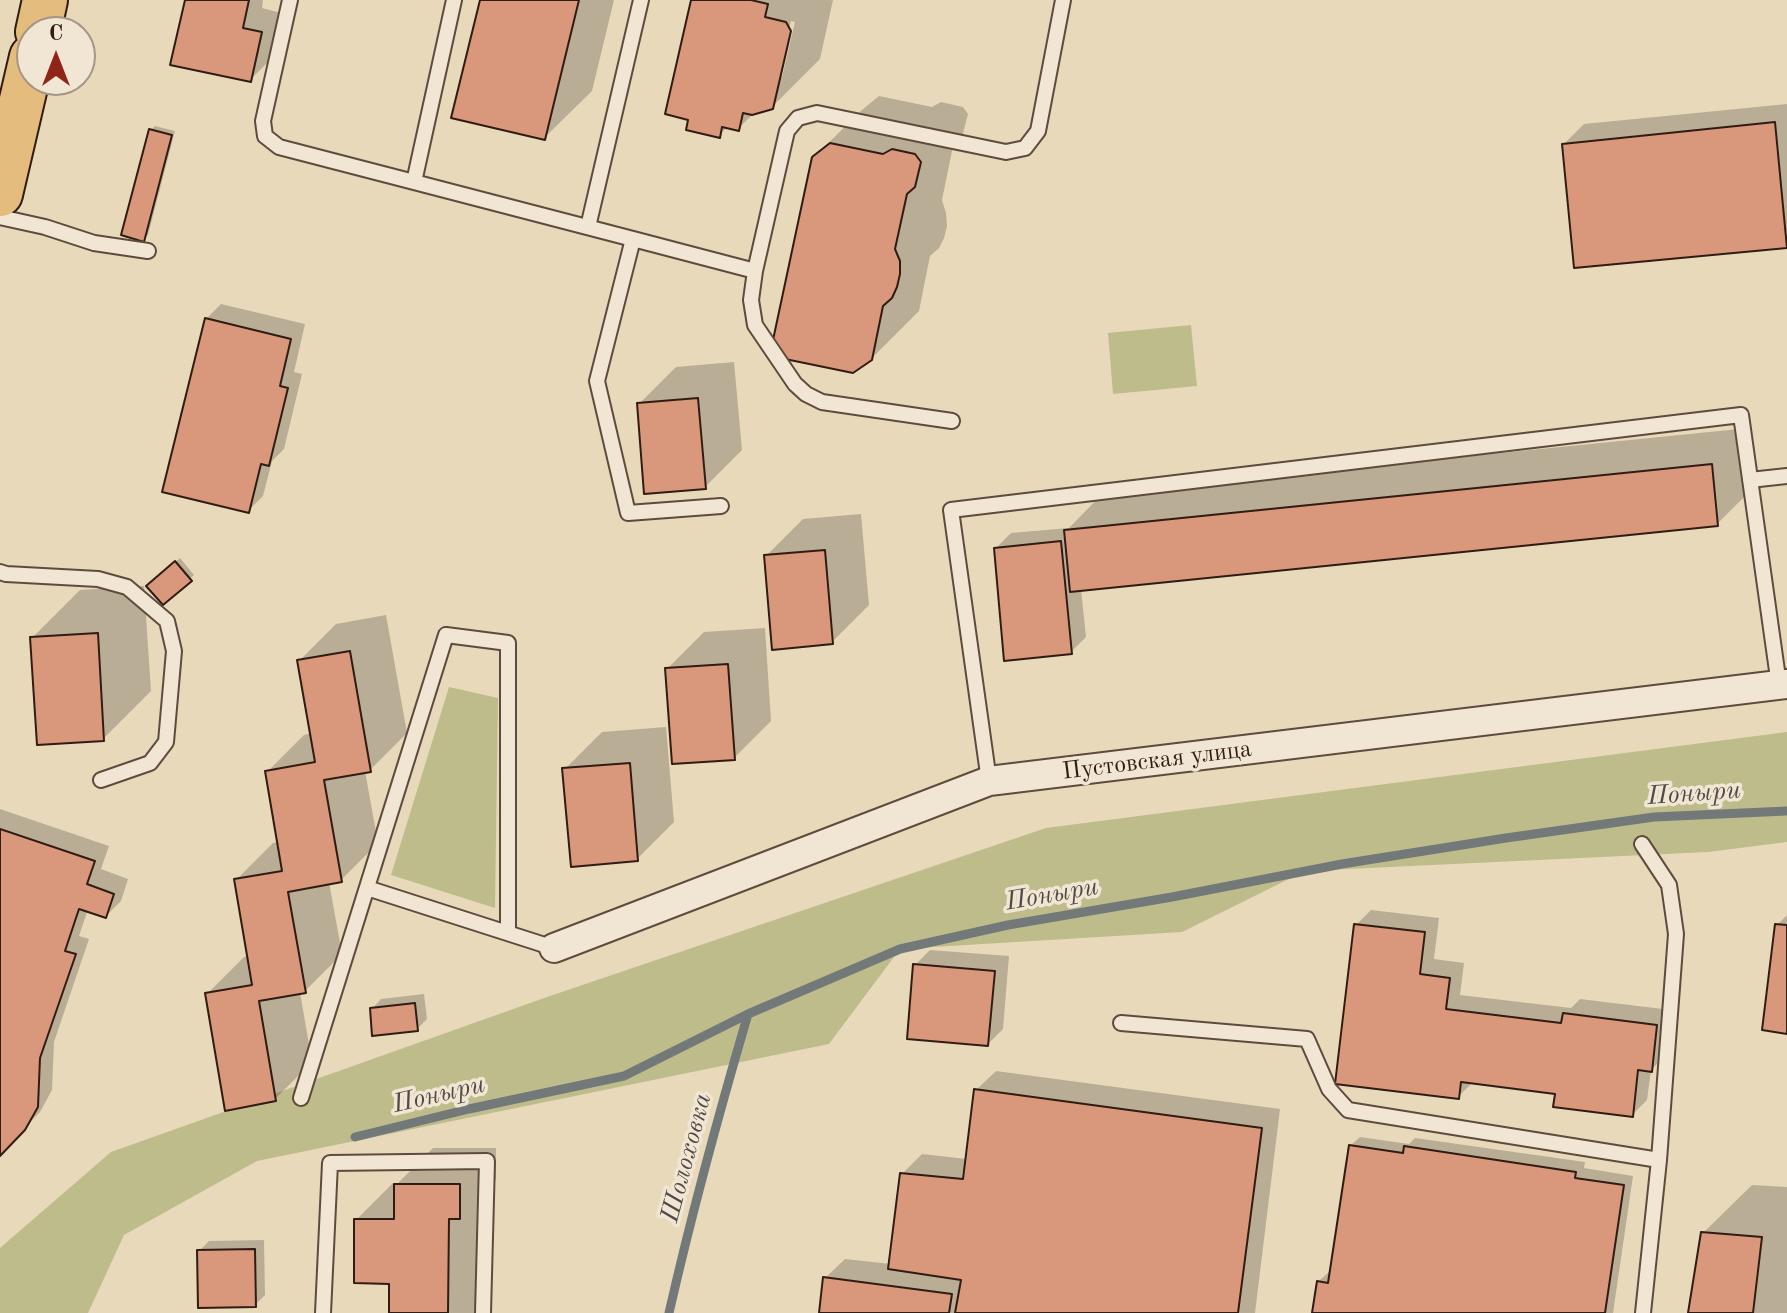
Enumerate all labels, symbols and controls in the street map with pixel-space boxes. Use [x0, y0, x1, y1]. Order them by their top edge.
north arrow [16, 16, 96, 96]
text: С [49, 23, 63, 45]
street label: Пустовская улица [1061, 735, 1253, 787]
water label: Поныри [1646, 775, 1742, 813]
water label: Поныри [1003, 871, 1101, 919]
water label: Поныри [390, 1069, 488, 1121]
water label: Шолоховка [655, 1090, 719, 1226]

